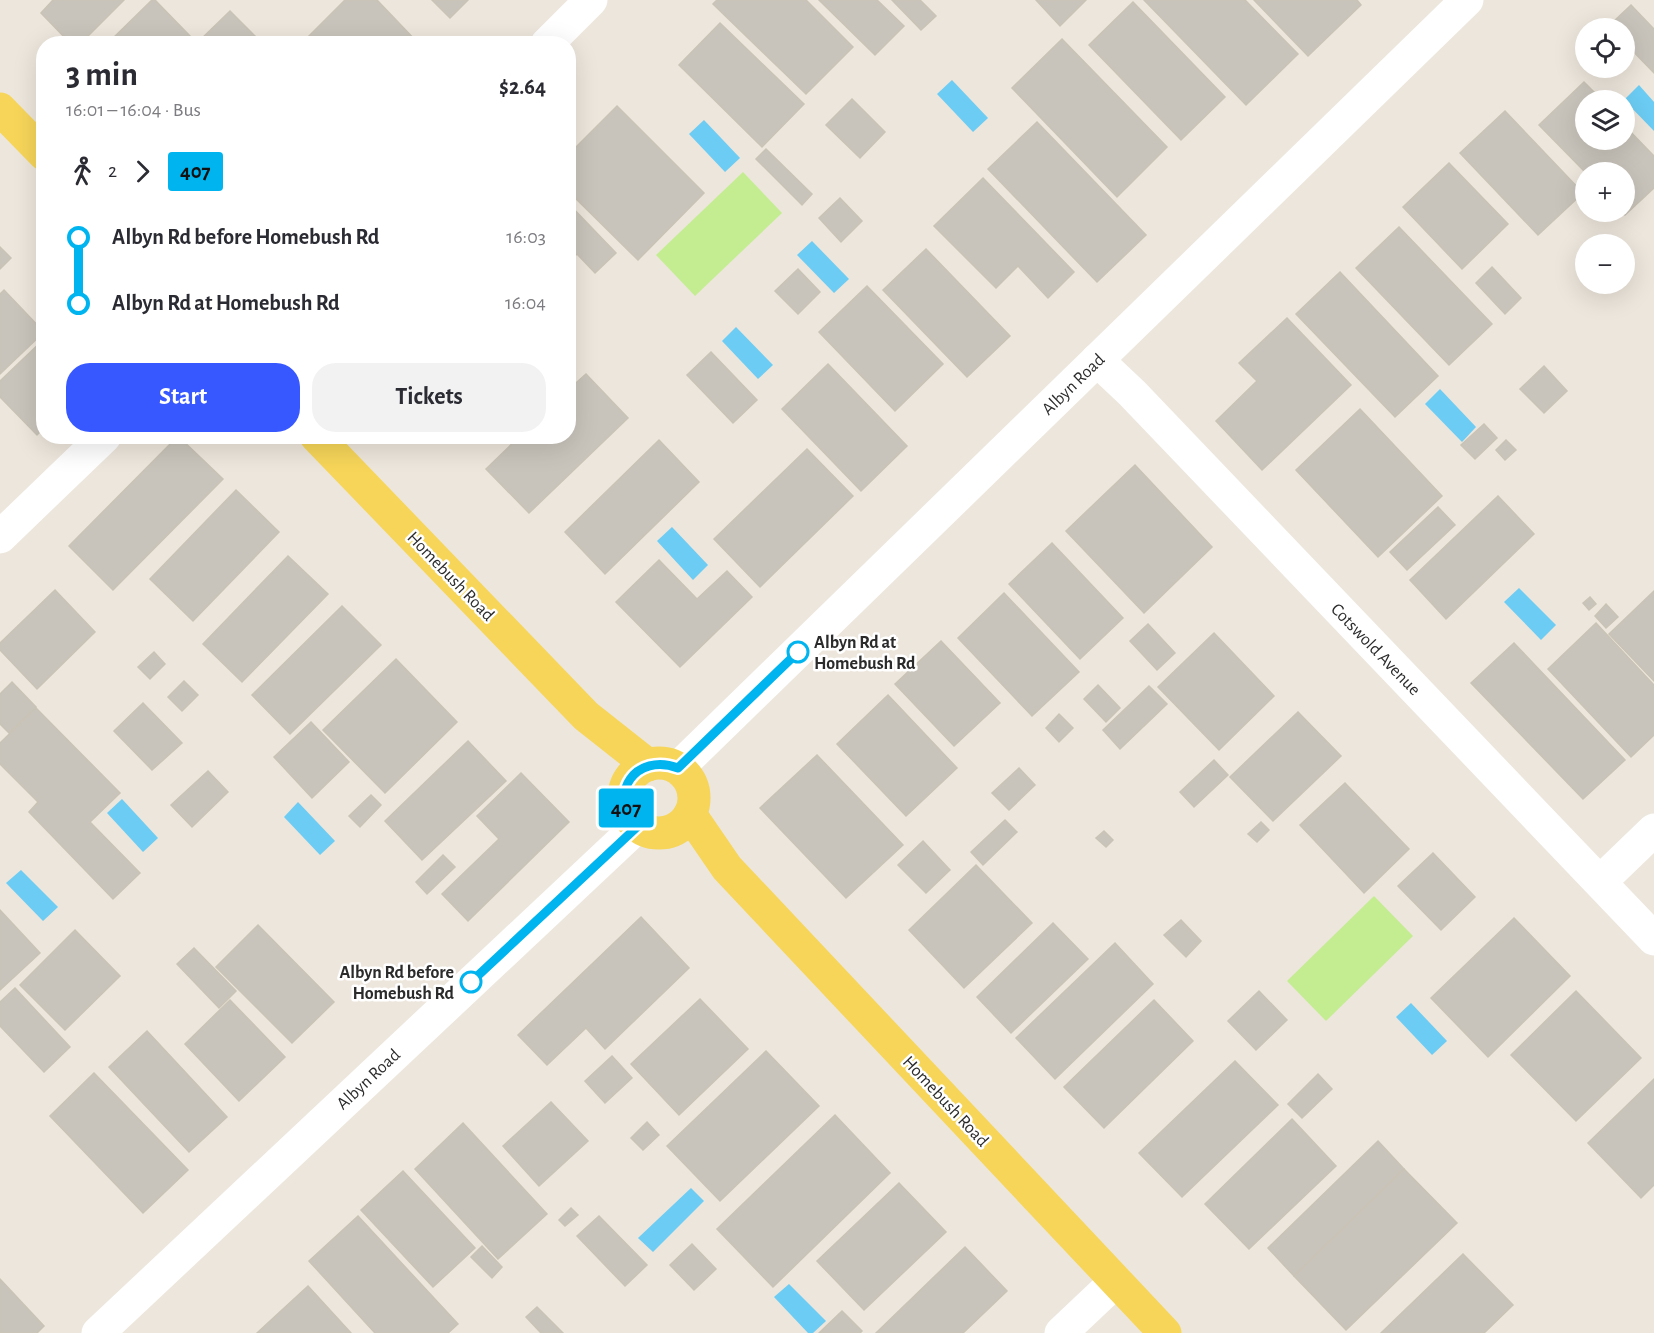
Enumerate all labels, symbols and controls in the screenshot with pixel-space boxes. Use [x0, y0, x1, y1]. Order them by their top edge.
map controls [1575, 18, 1635, 294]
button: locate [1575, 18, 1635, 78]
text: 3 min [66, 59, 138, 92]
text: $2.64 [499, 76, 546, 98]
button: layers [1575, 90, 1635, 150]
text: 16:01 – 16:04 · Bus [66, 100, 201, 120]
icon: walk [66, 155, 99, 188]
icon: forward [126, 155, 159, 188]
text: 2 [108, 161, 117, 181]
text: 407 [180, 161, 211, 182]
button: + [1575, 162, 1635, 222]
text: Albyn Rd before Homebush Rd [112, 226, 379, 248]
text: 16:03 [506, 227, 546, 247]
button: − [1575, 234, 1635, 294]
text: Albyn Rd at Homebush Rd [112, 292, 340, 314]
text: 16:04 [505, 293, 546, 313]
street label: Albyn Road [1039, 351, 1109, 419]
button: Start [66, 363, 300, 432]
button: Tickets [312, 363, 546, 432]
street label: Homebush Road [403, 529, 497, 625]
street label: Cotswold Avenue [1327, 600, 1423, 699]
place label: Albyn Rd at Homebush Rd [814, 634, 916, 673]
marker: Albyn Rd at Homebush Rd [787, 641, 809, 663]
line badge: 407 [592, 788, 660, 828]
text: 407 [611, 798, 641, 819]
place label: Albyn Rd before Homebush Rd [339, 964, 455, 1003]
marker: Albyn Rd before Homebush Rd [460, 971, 482, 993]
street label: Albyn Road [333, 1046, 404, 1113]
street label: Homebush Road [899, 1053, 992, 1150]

